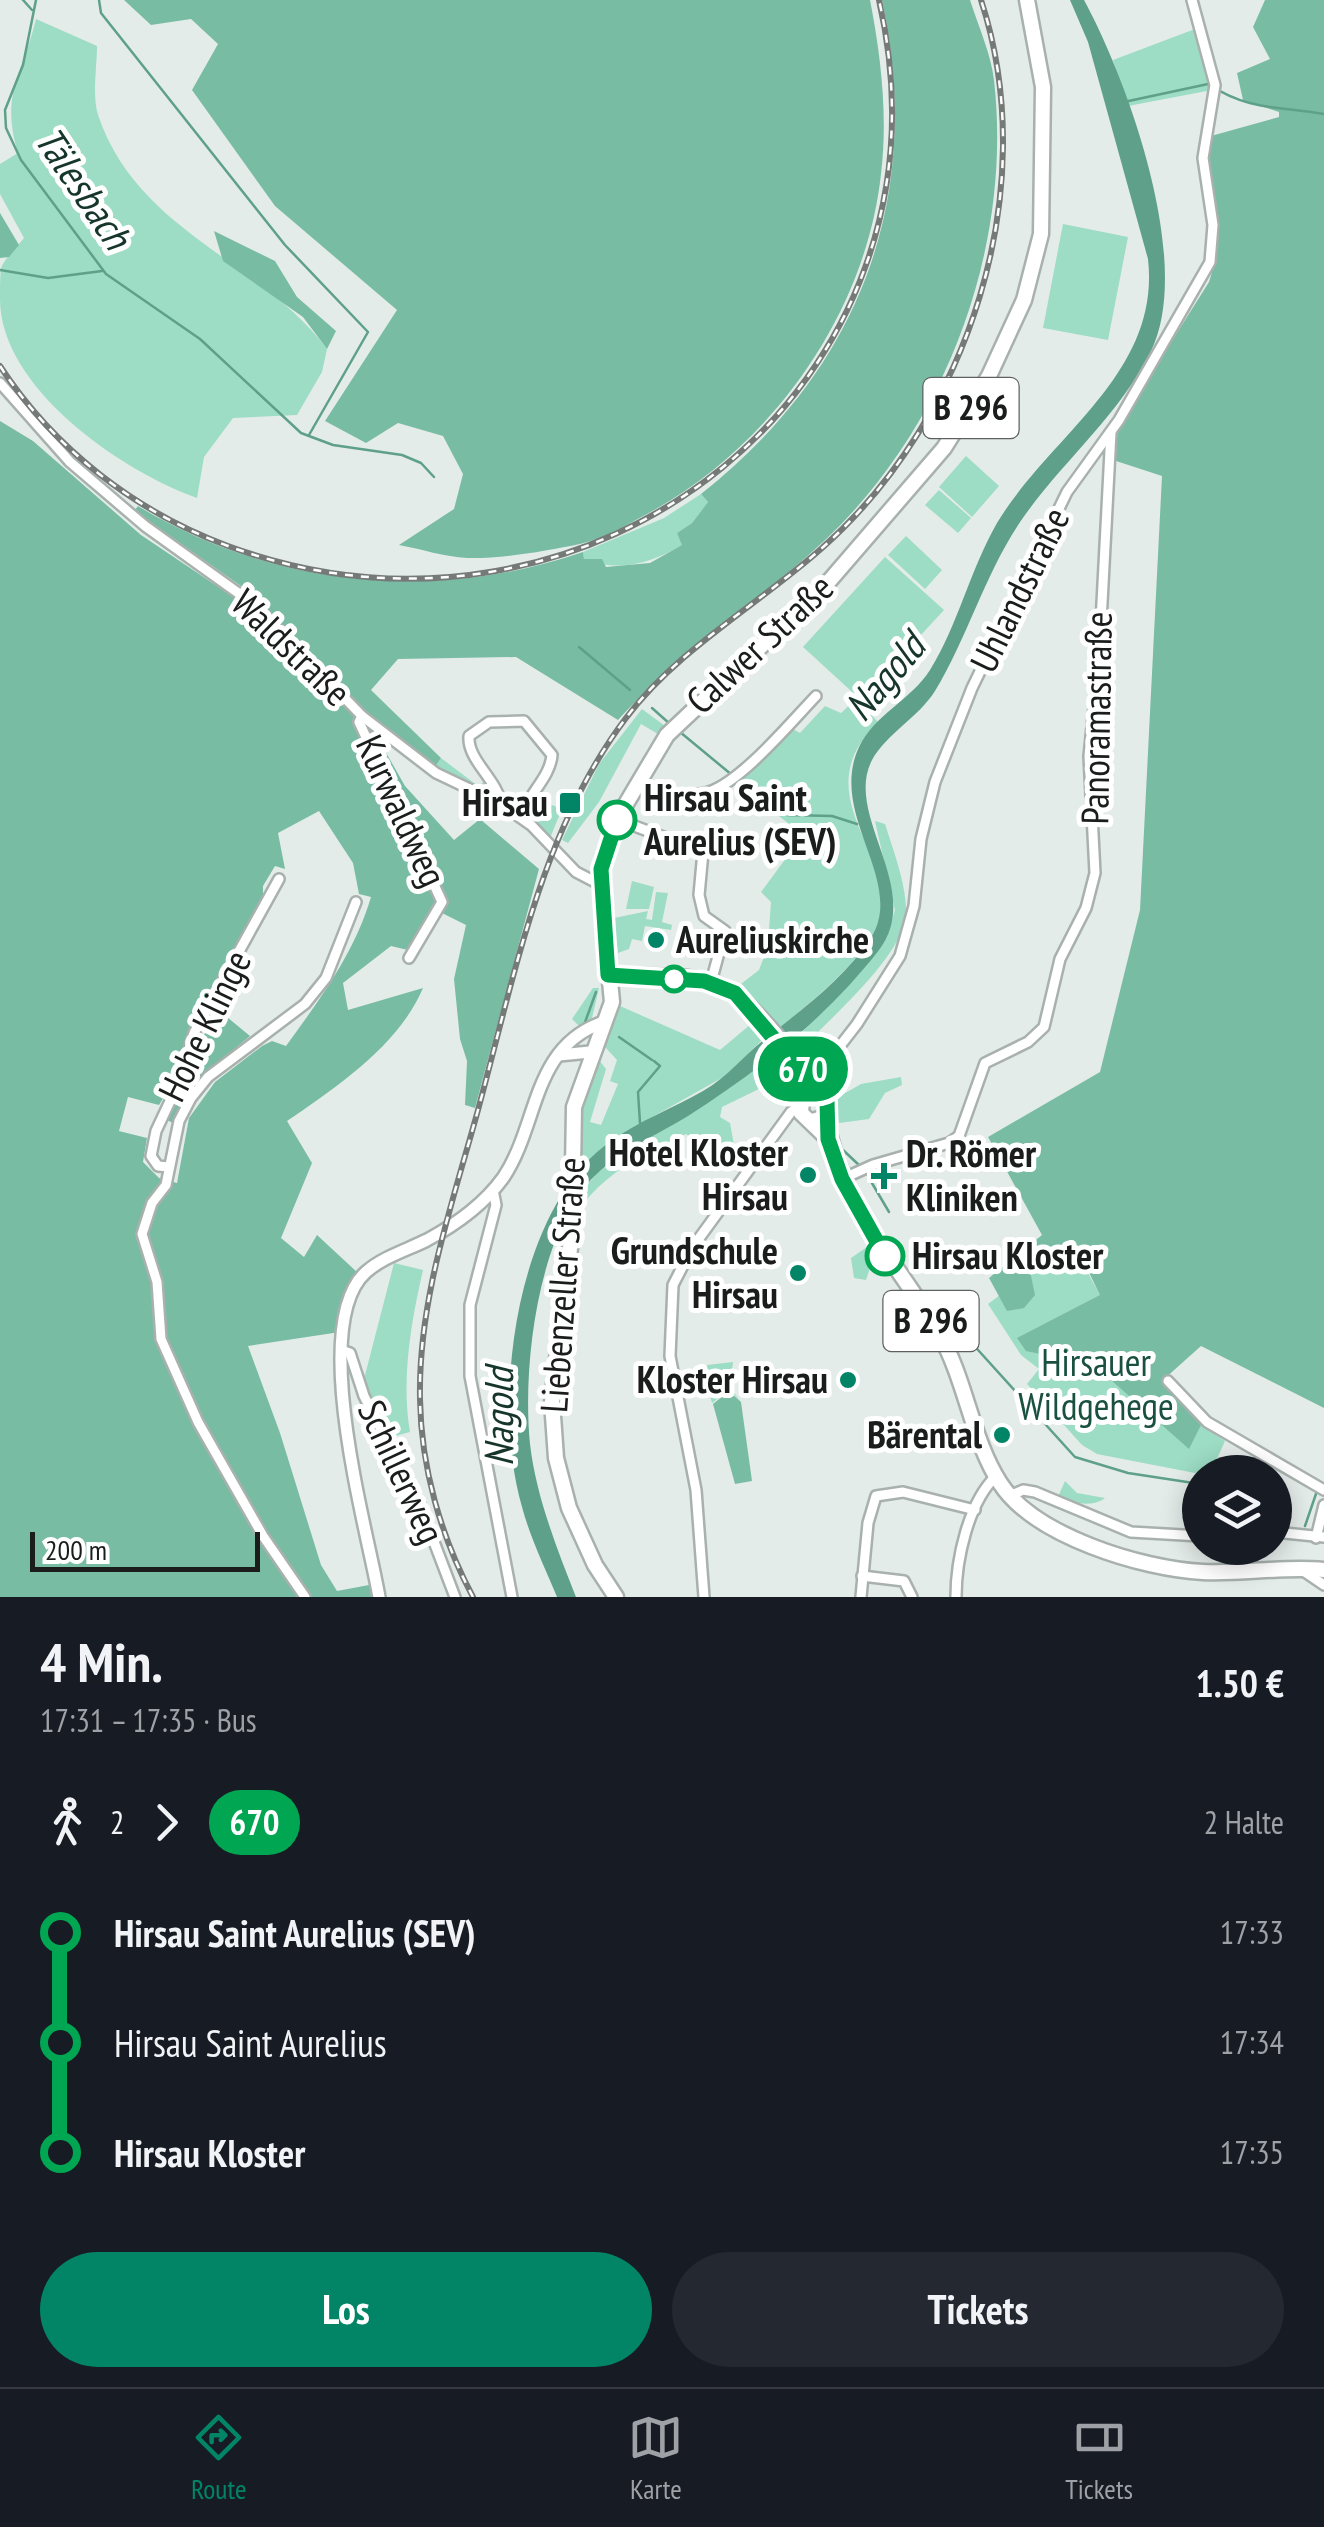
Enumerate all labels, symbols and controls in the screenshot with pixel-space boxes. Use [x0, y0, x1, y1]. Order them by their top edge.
water label: Tälesbach [24, 116, 145, 260]
road number: B 296 [924, 378, 1018, 438]
street label: Uhlandstraße [958, 499, 1079, 680]
street label: Calwer Straße [675, 562, 843, 723]
street label: Waldstraße [222, 578, 362, 716]
street label: Panoramastraße [1069, 611, 1122, 825]
water label: Nagold [833, 618, 939, 731]
street label: Kurwaldweg [346, 727, 459, 894]
place label: Hirsau Saint Aurelius (SEV) [643, 772, 836, 865]
place label: Hirsau [462, 777, 548, 826]
marker: Hirsau [557, 790, 583, 816]
marker: Hirsau Saint Aurelius (SEV) [598, 801, 636, 839]
place label: Aureliuskirche [675, 914, 869, 963]
marker: Aureliuskirche [645, 929, 667, 951]
street label: Hohe Klinge [146, 942, 261, 1109]
unlabelled marker [661, 966, 687, 992]
line badge: 670 [746, 1036, 860, 1102]
text: 670 [778, 1046, 828, 1092]
place label: Hotel Kloster Hirsau [609, 1127, 789, 1220]
place label: Dr. Römer Kliniken [906, 1128, 1037, 1221]
street label: Liebenzeller Straße [528, 1156, 595, 1414]
marker: Dr. Römer Kliniken [871, 1163, 897, 1189]
marker: Hotel Kloster Hirsau [797, 1164, 819, 1186]
place label: Grundschule Hirsau [611, 1225, 778, 1318]
place label: Hirsau Kloster [912, 1230, 1104, 1279]
marker: Hirsau Kloster [866, 1237, 904, 1275]
marker: Grundschule Hirsau [787, 1262, 809, 1284]
road number: B 296 [884, 1291, 978, 1351]
park label: Hirsauer Wildgehege [1018, 1337, 1174, 1430]
place label: Kloster Hirsau [637, 1354, 828, 1403]
water label: Nagold [472, 1363, 524, 1466]
marker: Kloster Hirsau [837, 1369, 859, 1391]
street label: Schillerweg [348, 1392, 457, 1551]
place label: Bärental [867, 1409, 983, 1458]
marker: Bärental [991, 1424, 1013, 1446]
map controls [1182, 1455, 1292, 1565]
button: layers [1182, 1455, 1292, 1565]
scale bar [30, 1527, 260, 1572]
text: 200 m [45, 1531, 107, 1568]
text: 4 Min. [40, 1626, 163, 1697]
text: 1.50 € [1195, 1658, 1284, 1707]
text: 17:31 – 17:35 · Bus [40, 1699, 257, 1741]
icon: walk [40, 1795, 95, 1850]
icon: forward [139, 1795, 194, 1850]
text: 670 [229, 1799, 280, 1845]
text: 2 [110, 1801, 124, 1843]
text: 2 Halte [1204, 1801, 1284, 1843]
text: Hirsau Saint Aurelius (SEV) [114, 1908, 476, 1957]
text: 17:33 [1220, 1911, 1284, 1953]
text: Hirsau Saint Aurelius [114, 2018, 387, 2067]
text: 17:34 [1220, 2021, 1284, 2063]
text: Hirsau Kloster [114, 2128, 305, 2177]
text: 17:35 [1220, 2131, 1284, 2173]
button: Los [40, 2252, 652, 2367]
button: Tickets [672, 2252, 1284, 2367]
tab: Route [191, 2410, 247, 2507]
tab: Karte [628, 2410, 683, 2507]
tab: Tickets [1065, 2410, 1133, 2507]

